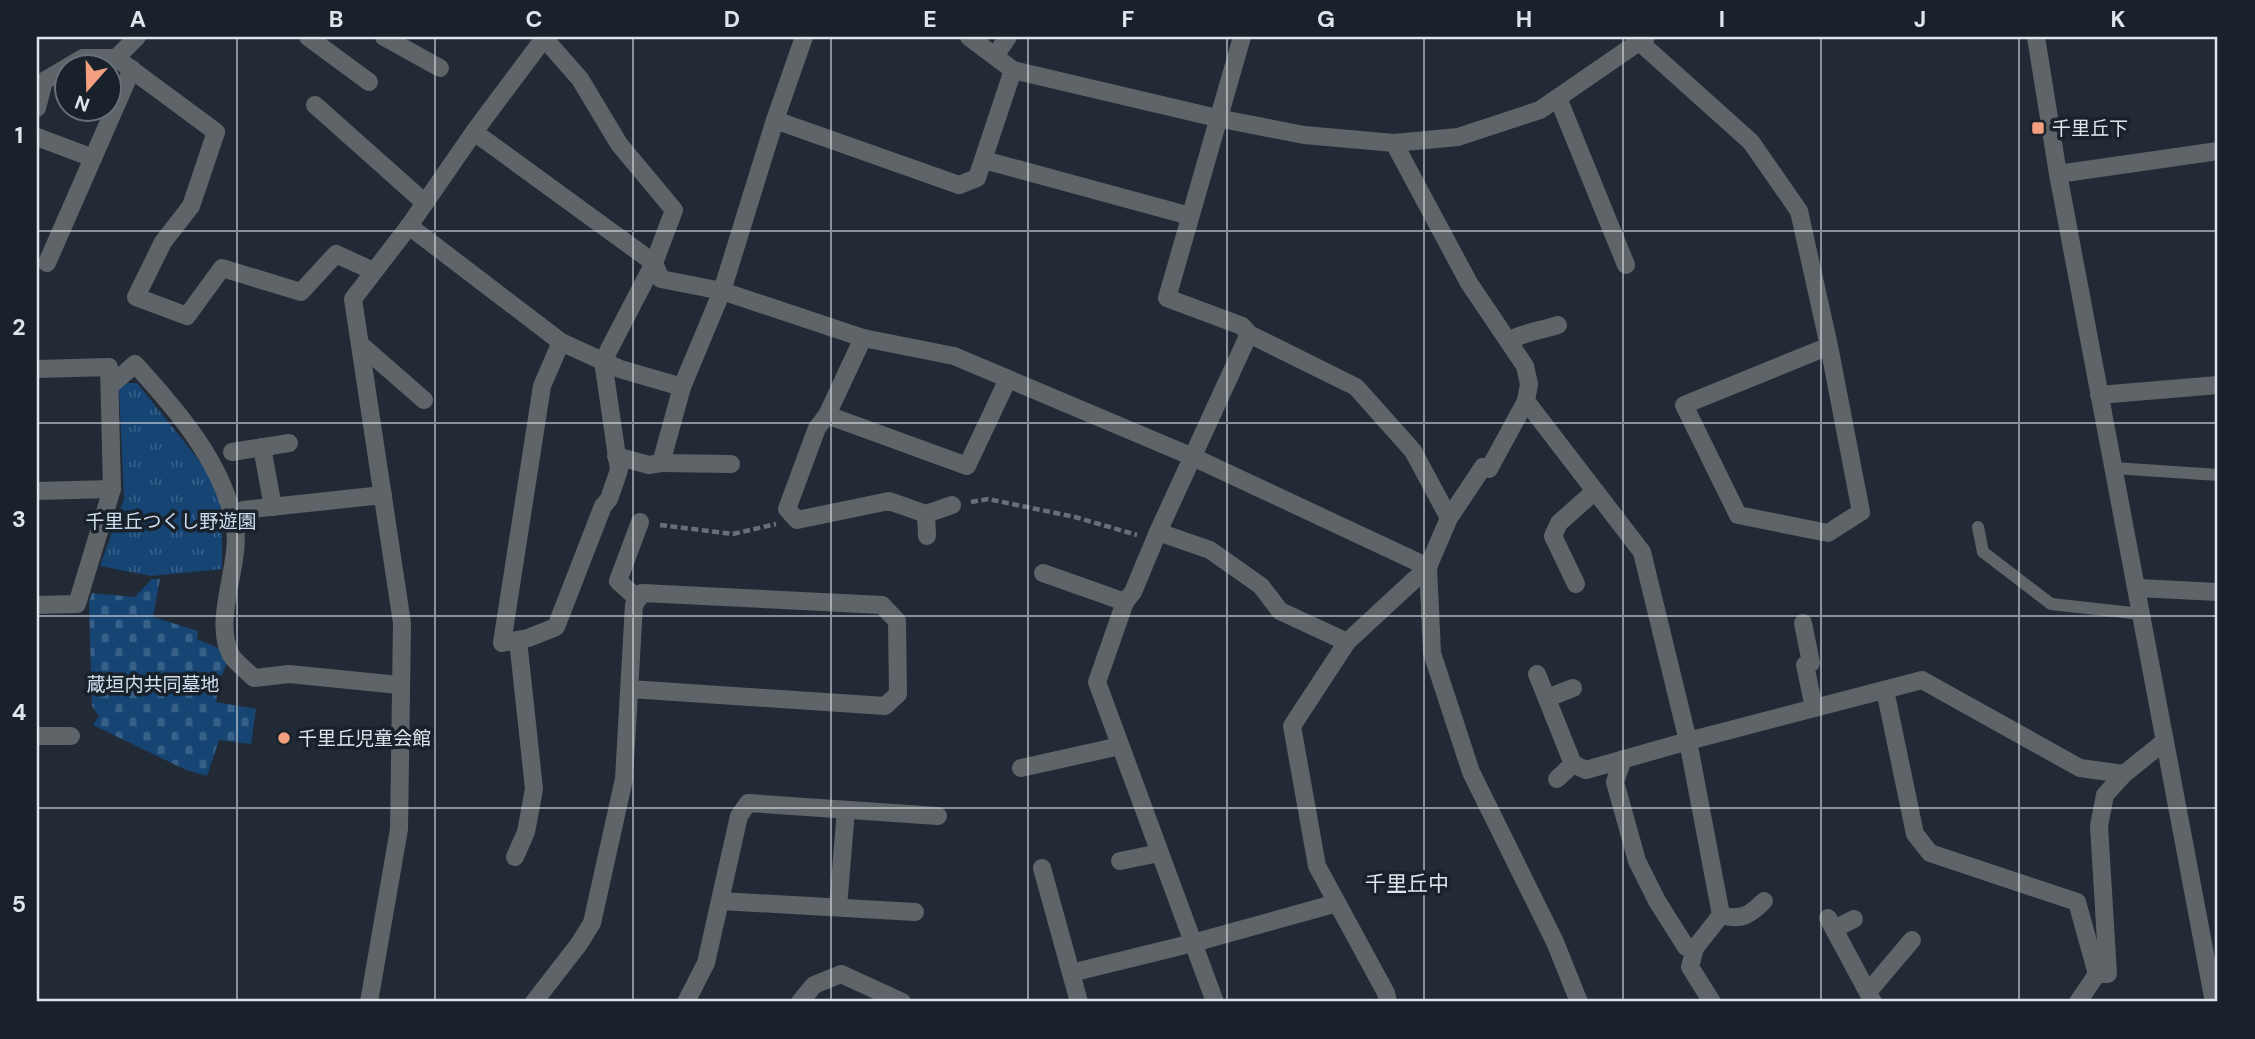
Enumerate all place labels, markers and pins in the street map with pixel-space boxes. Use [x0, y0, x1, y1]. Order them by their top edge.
place label: 千里丘下 [2052, 116, 2128, 141]
marker: 千里丘下 [2030, 120, 2046, 136]
place label: 千里丘児童会館 [298, 726, 431, 751]
marker: 千里丘児童会館 [276, 730, 292, 746]

